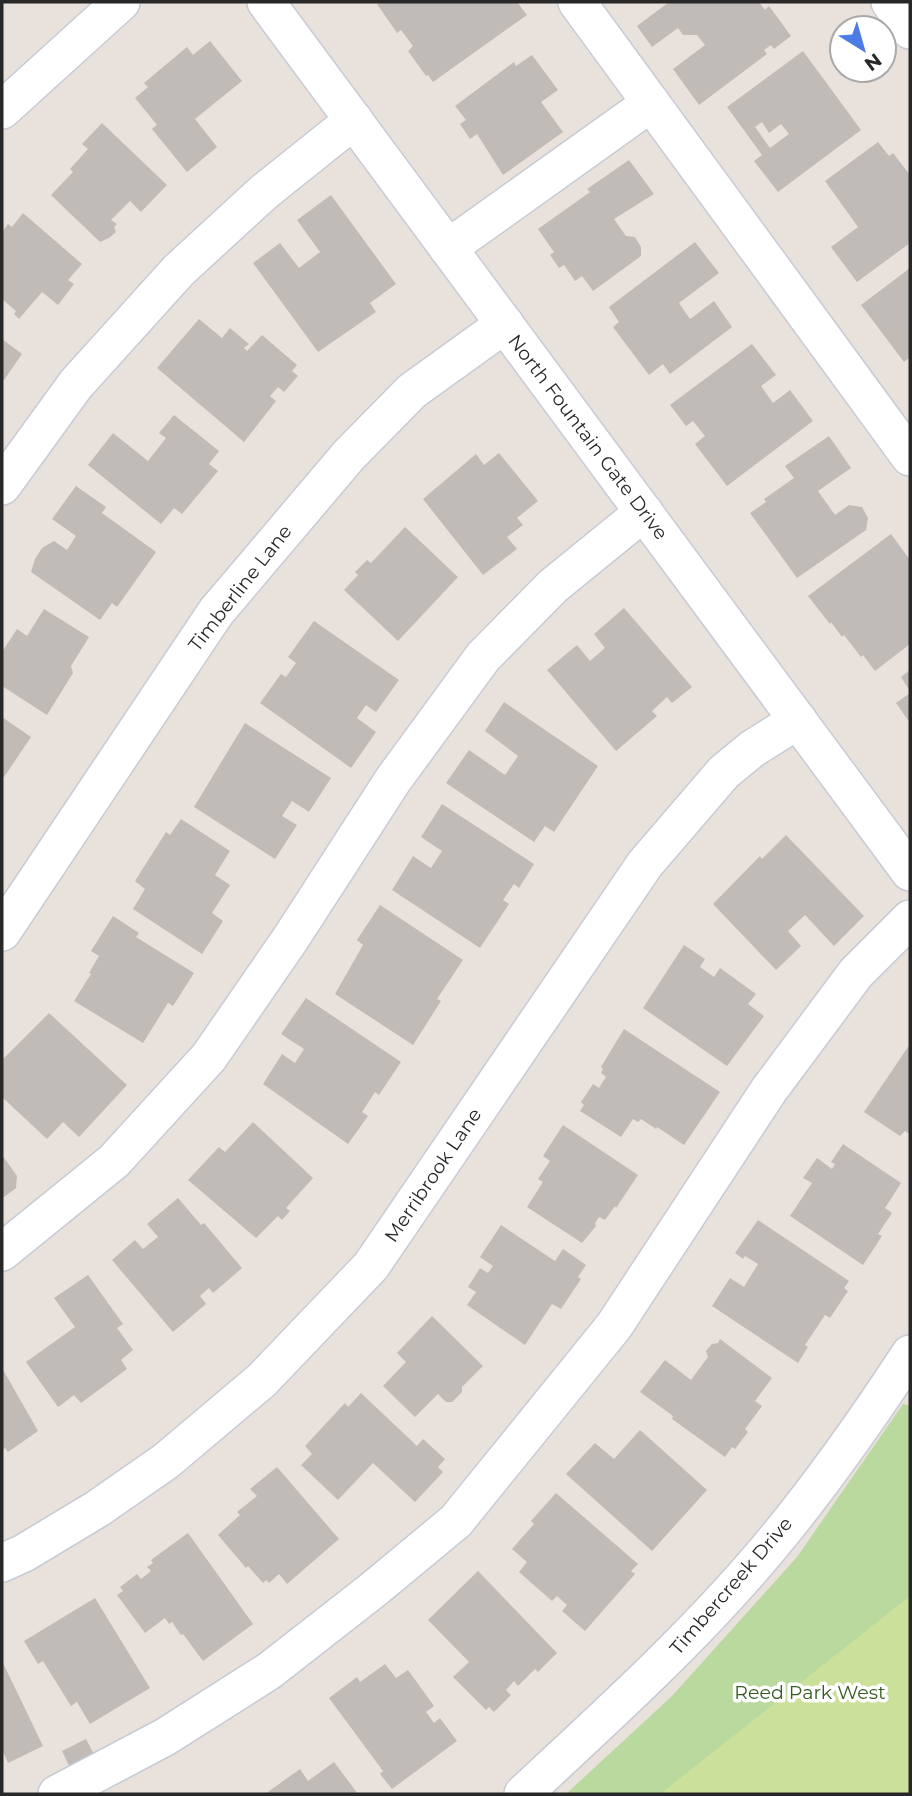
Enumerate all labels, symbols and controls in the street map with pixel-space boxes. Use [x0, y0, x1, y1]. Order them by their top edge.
north arrow [828, 14, 898, 84]
text: N [860, 48, 886, 76]
street label: North Fountain Gate Drive [503, 330, 673, 544]
street label: Timberline Lane [183, 520, 297, 656]
street label: Merribrook Lane [380, 1104, 486, 1246]
street label: Timbercreek Drive [665, 1512, 797, 1660]
park label: Reed Park West [734, 1681, 886, 1704]

